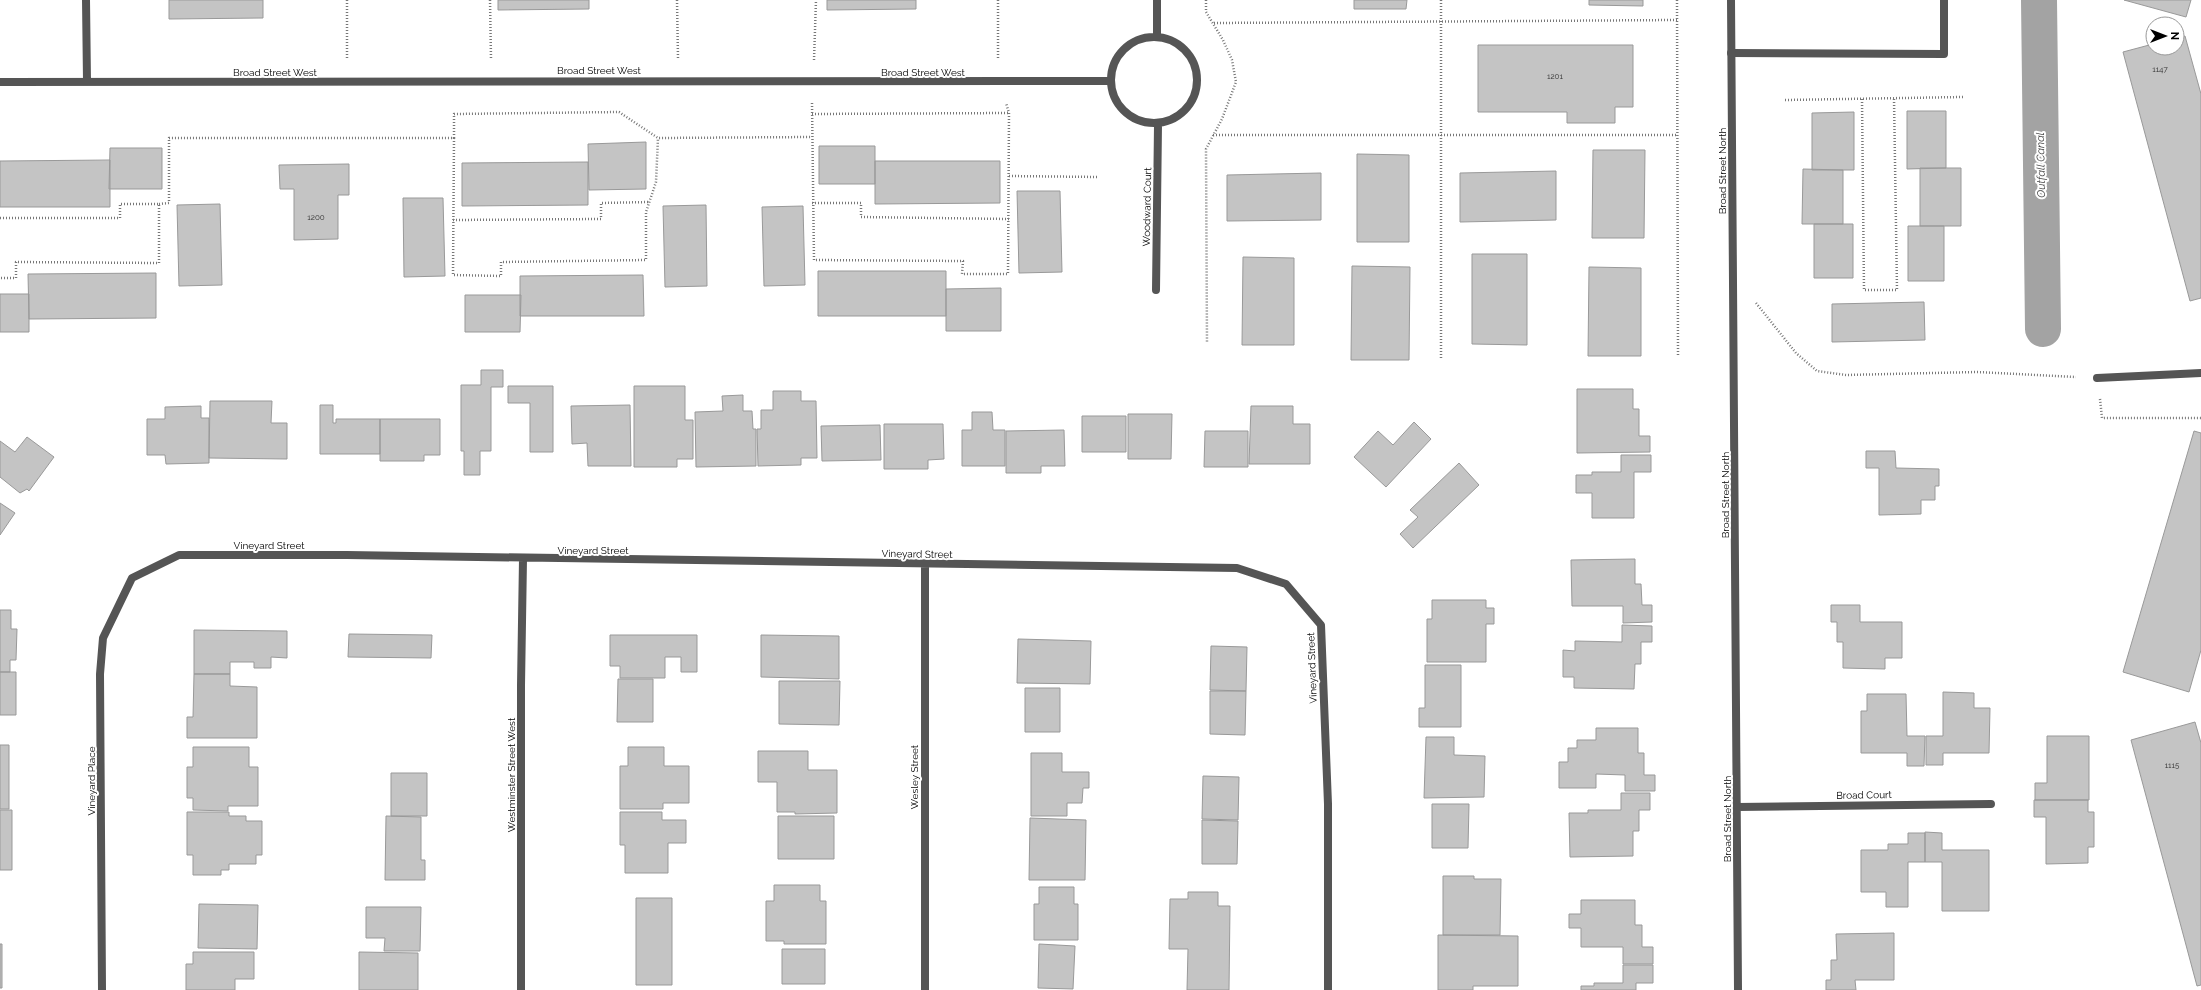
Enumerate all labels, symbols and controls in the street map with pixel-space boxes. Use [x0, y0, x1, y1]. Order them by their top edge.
north arrow [2145, 16, 2185, 56]
text: N [2168, 32, 2181, 40]
house number: 1147 [2152, 64, 2168, 74]
street label: Broad Street West [557, 65, 642, 76]
street label: Broad Street West [233, 67, 318, 78]
street label: Broad Street West [881, 67, 966, 78]
house number: 1201 [1547, 71, 1564, 81]
street label: Broad Street North [1717, 127, 1728, 214]
water label: Outfall Canal [2034, 132, 2048, 198]
street label: Woodward Court [1141, 167, 1153, 247]
house number: 1200 [307, 212, 325, 222]
street label: Broad Street North [1720, 451, 1731, 538]
street label: Vineyard Street [233, 540, 305, 551]
street label: Vineyard Street [557, 545, 629, 556]
street label: Vineyard Street [881, 548, 953, 560]
street label: Vineyard Street [1305, 632, 1319, 704]
street label: Westminster Street West [506, 717, 517, 832]
street label: Wesley Street [909, 744, 920, 809]
street label: Vineyard Place [86, 746, 97, 816]
house number: 1115 [2165, 760, 2180, 770]
street label: Broad Street North [1722, 775, 1733, 862]
street label: Broad Court [1836, 789, 1893, 801]

